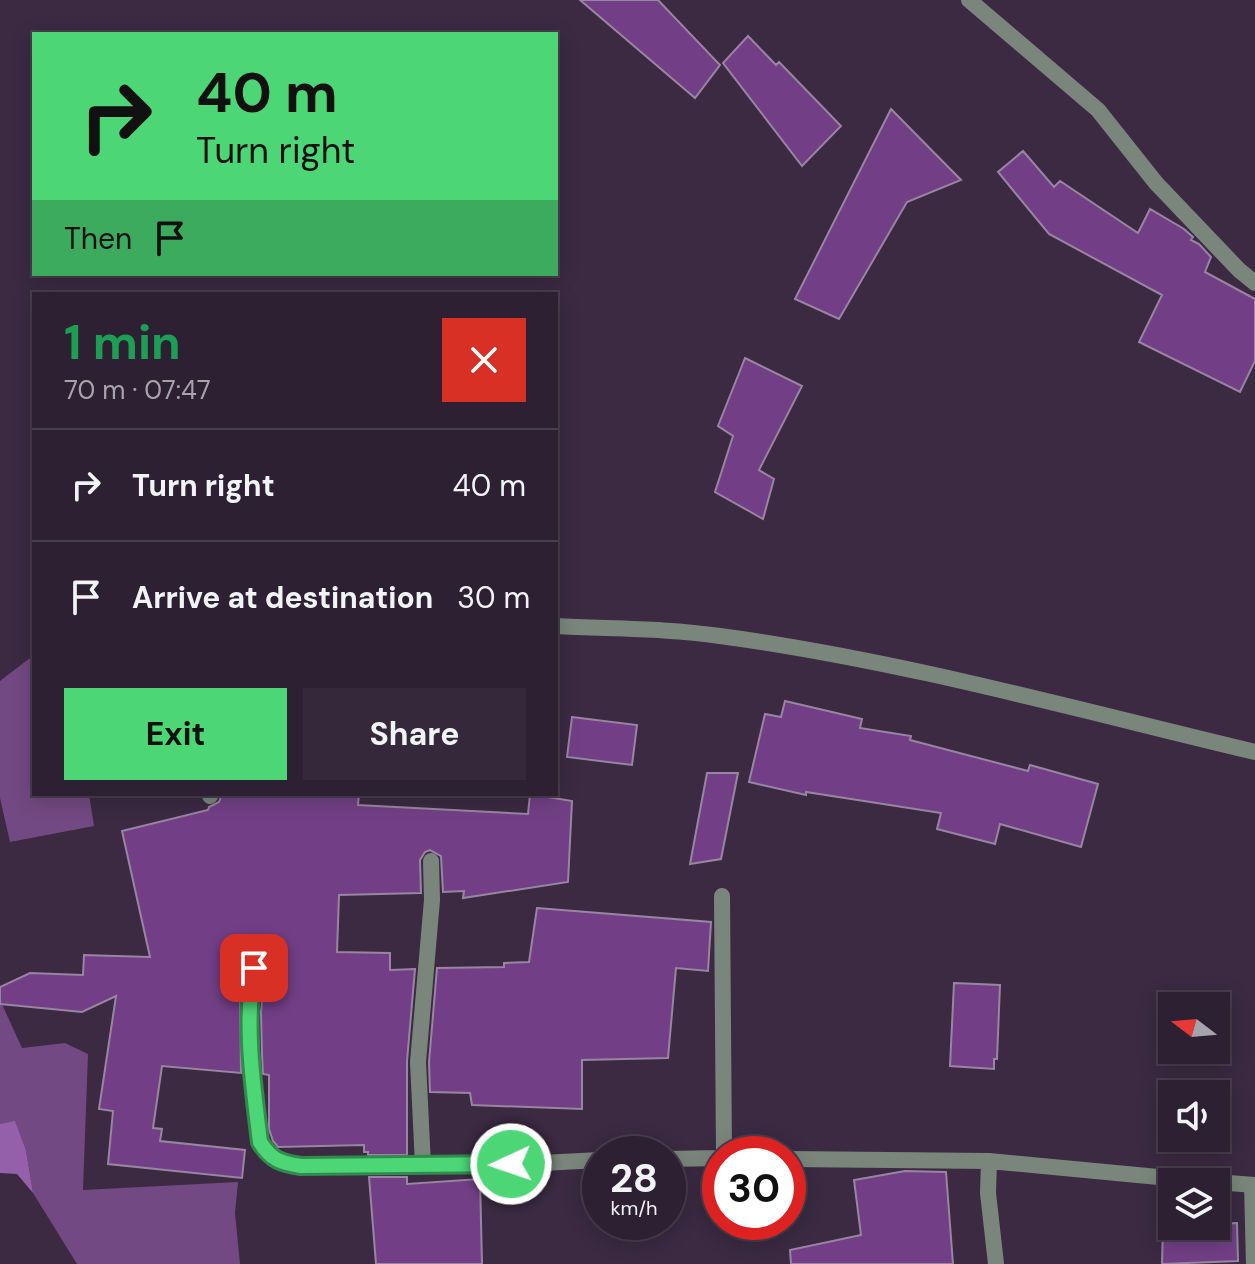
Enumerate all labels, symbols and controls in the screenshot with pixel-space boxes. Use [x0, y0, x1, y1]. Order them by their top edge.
text: 40 m [196, 56, 338, 129]
icon: right [64, 64, 168, 168]
text: Turn right [196, 127, 355, 174]
icon: arrive [148, 216, 192, 260]
text: Then [64, 219, 132, 258]
text: 1 min [64, 311, 181, 374]
button: close [442, 318, 526, 402]
text: 70 m · 07:47 [64, 373, 211, 407]
icon: right [64, 463, 108, 507]
text: Turn right [132, 466, 275, 505]
text: 40 m [453, 466, 526, 505]
icon: arrive [64, 575, 108, 619]
text: Arrive at destination [132, 578, 433, 617]
text: 30 m [457, 578, 530, 617]
button: Exit [64, 688, 287, 780]
button: Share [303, 688, 526, 780]
pin [220, 934, 288, 1002]
icon: arrive [232, 946, 276, 990]
north arrow [1158, 992, 1230, 1064]
map controls [1158, 992, 1230, 1240]
button: sound [1158, 1080, 1230, 1152]
position arrow [469, 1122, 553, 1206]
speed limit sign: 30 [702, 1136, 806, 1240]
text: 28 [610, 1152, 658, 1204]
button: layers [1158, 1168, 1230, 1240]
text: km/h [610, 1195, 658, 1221]

